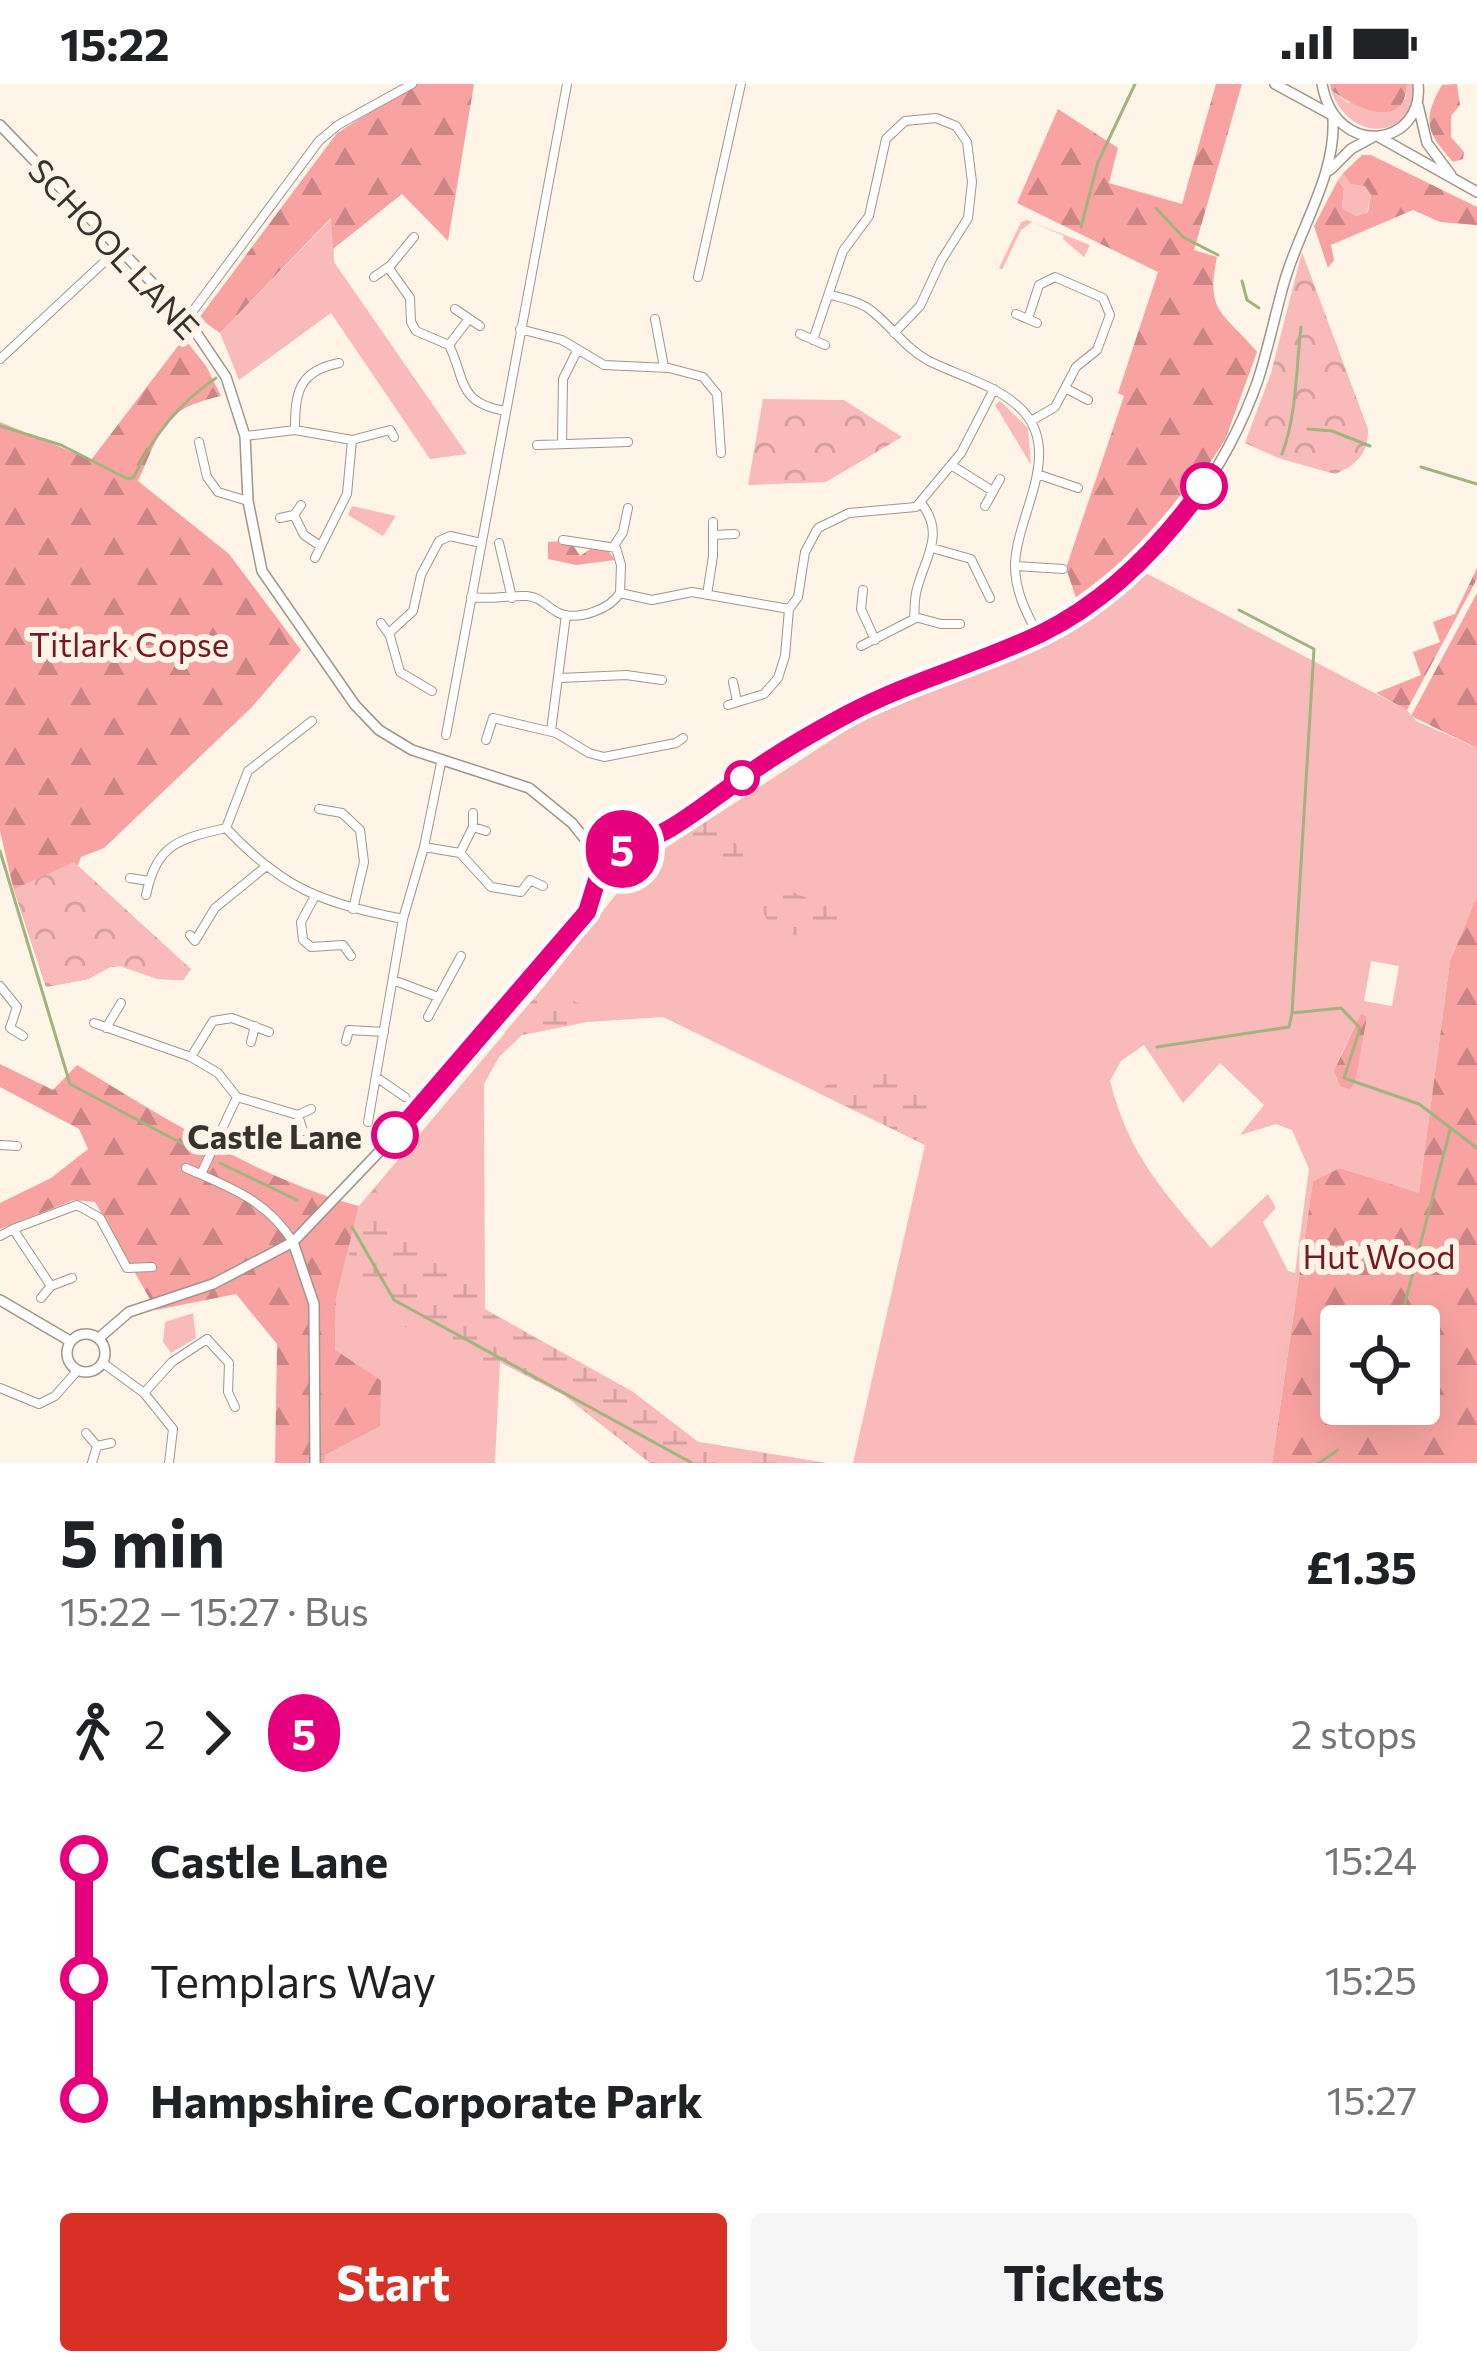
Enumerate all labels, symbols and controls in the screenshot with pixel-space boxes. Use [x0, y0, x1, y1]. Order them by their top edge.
text: 15:22 [60, 15, 170, 70]
street label: SCHOOL LANE [21, 149, 209, 347]
unlabelled marker [1182, 464, 1226, 508]
park label: Titlark Copse [29, 623, 229, 664]
unlabelled marker [726, 762, 758, 794]
line badge: 5 [583, 810, 661, 888]
text: 5 [610, 823, 634, 875]
marker: Castle Lane [373, 1113, 417, 1157]
place label: Castle Lane [187, 1115, 362, 1156]
park label: Hut Wood [1303, 1235, 1455, 1276]
map controls [1320, 1305, 1440, 1425]
button: locate [1320, 1305, 1440, 1425]
text: 5 min [60, 1500, 225, 1581]
text: £1.35 [1306, 1538, 1417, 1593]
text: 15:22 – 15:27 · Bus [60, 1586, 369, 1634]
icon: walk [60, 1700, 126, 1766]
icon: forward [184, 1700, 250, 1766]
text: 5 [292, 1707, 316, 1759]
text: 2 [144, 1709, 166, 1757]
text: 2 stops [1291, 1709, 1417, 1757]
text: Castle Lane [150, 1832, 388, 1887]
text: 15:24 [1324, 1835, 1417, 1883]
text: Templars Way [150, 1952, 436, 2007]
text: 15:25 [1325, 1955, 1417, 2003]
text: Hampshire Corporate Park [150, 2072, 703, 2127]
text: 15:27 [1327, 2075, 1417, 2123]
button: Start [60, 2213, 727, 2351]
button: Tickets [751, 2213, 1417, 2351]

